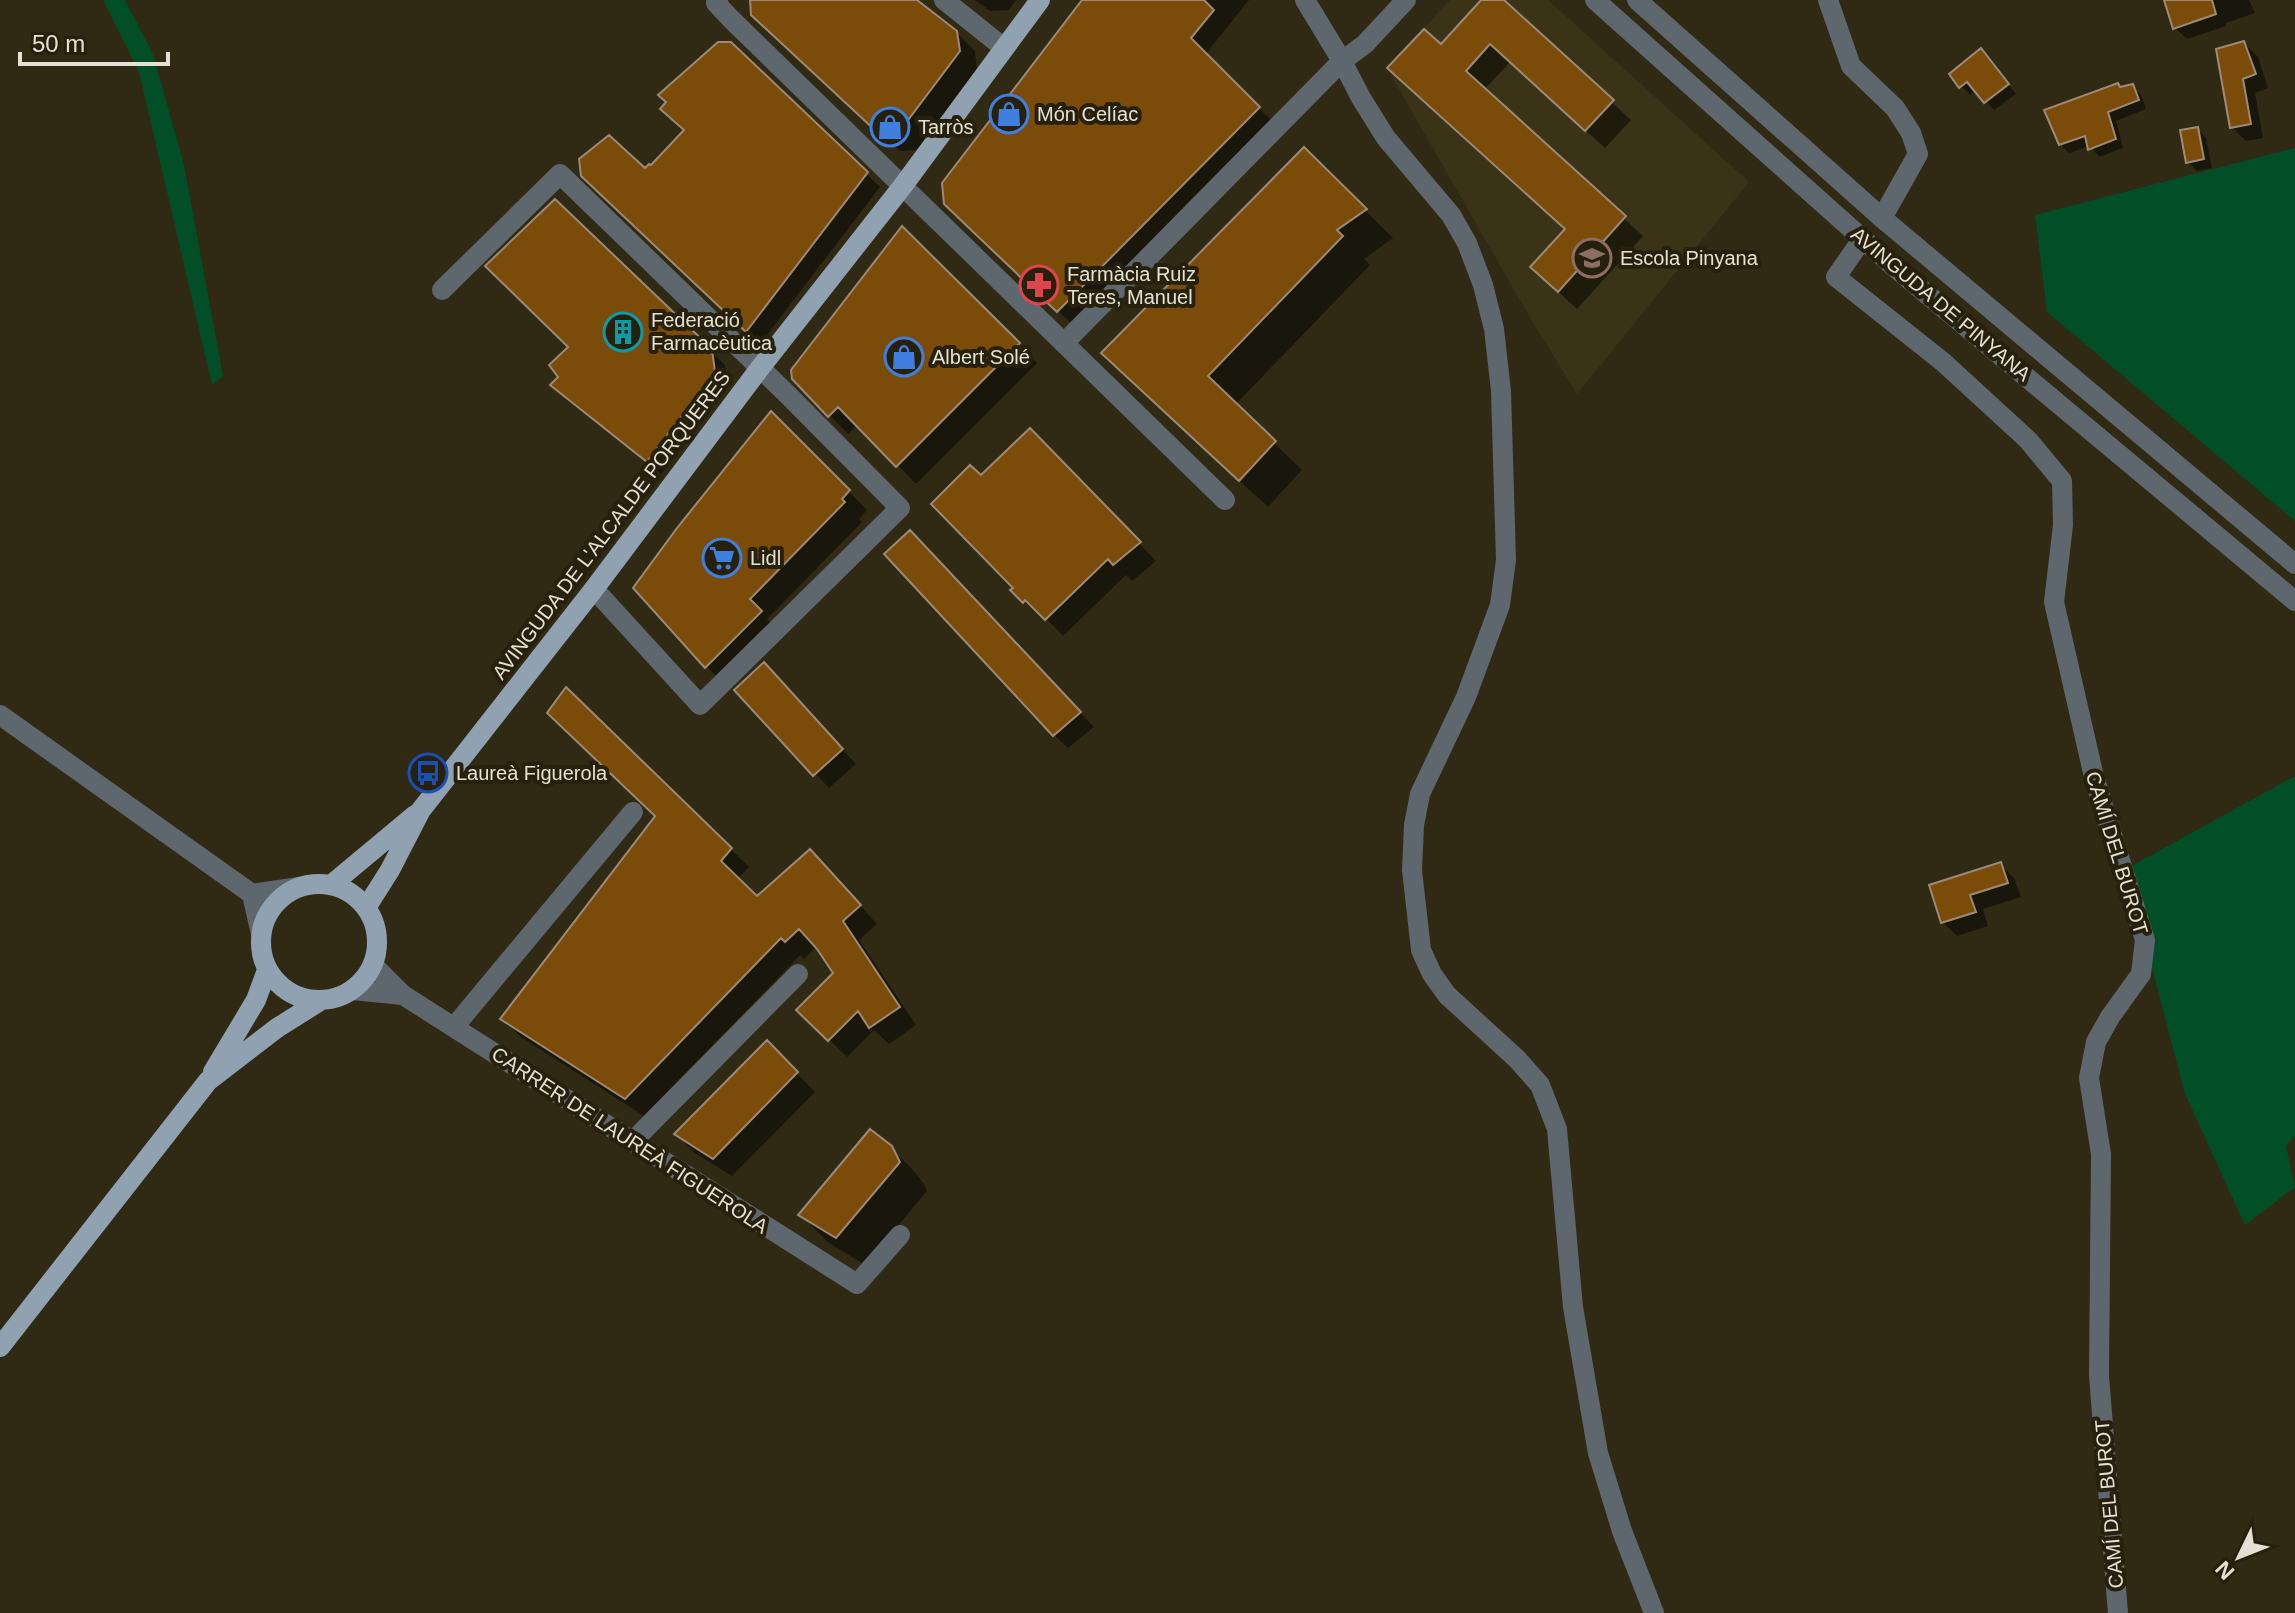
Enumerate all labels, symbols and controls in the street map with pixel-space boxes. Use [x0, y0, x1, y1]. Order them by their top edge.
scale bar [20, 16, 168, 66]
text: 50 m [32, 30, 85, 57]
shop icon: Món Celíac [988, 93, 1030, 135]
place label: Món Celíac [1037, 103, 1138, 125]
shop icon: Tarròs [869, 106, 911, 148]
place label: Tarròs [918, 116, 974, 138]
street label: AVINGUDA DE PINYANA [1847, 223, 2036, 386]
school or university icon: Escola Pinyana [1571, 237, 1613, 279]
place label: Escola Pinyana [1620, 247, 1759, 269]
place label: Farmàcia Ruiz Teres, Manuel [1067, 263, 1196, 308]
pharmacy icon: Farmàcia Ruiz Teres, Manuel [1018, 264, 1060, 306]
place label: Federació Farmacèutica [651, 309, 773, 354]
building icon: Federació Farmacèutica [602, 311, 644, 353]
shop icon: Albert Solé [883, 336, 925, 378]
place label: Albert Solé [932, 346, 1030, 368]
street label: AVINGUDA DE L'ALCALDE PORQUERES [488, 367, 734, 683]
supermarket icon: Lidl [701, 537, 743, 579]
place label: Lidl [750, 547, 781, 569]
bus stop icon: Laureà Figuerola [407, 752, 449, 794]
place label: Laureà Figuerola [456, 762, 608, 784]
street label: CAMÍ DEL BUROT [2082, 769, 2152, 937]
street label: CARRER DE LAUREÀ FIGUEROLA [488, 1042, 773, 1238]
street label: CAMÍ DEL BUROT [2091, 1419, 2127, 1589]
north arrow [2199, 1517, 2279, 1597]
text: N [2210, 1556, 2239, 1585]

